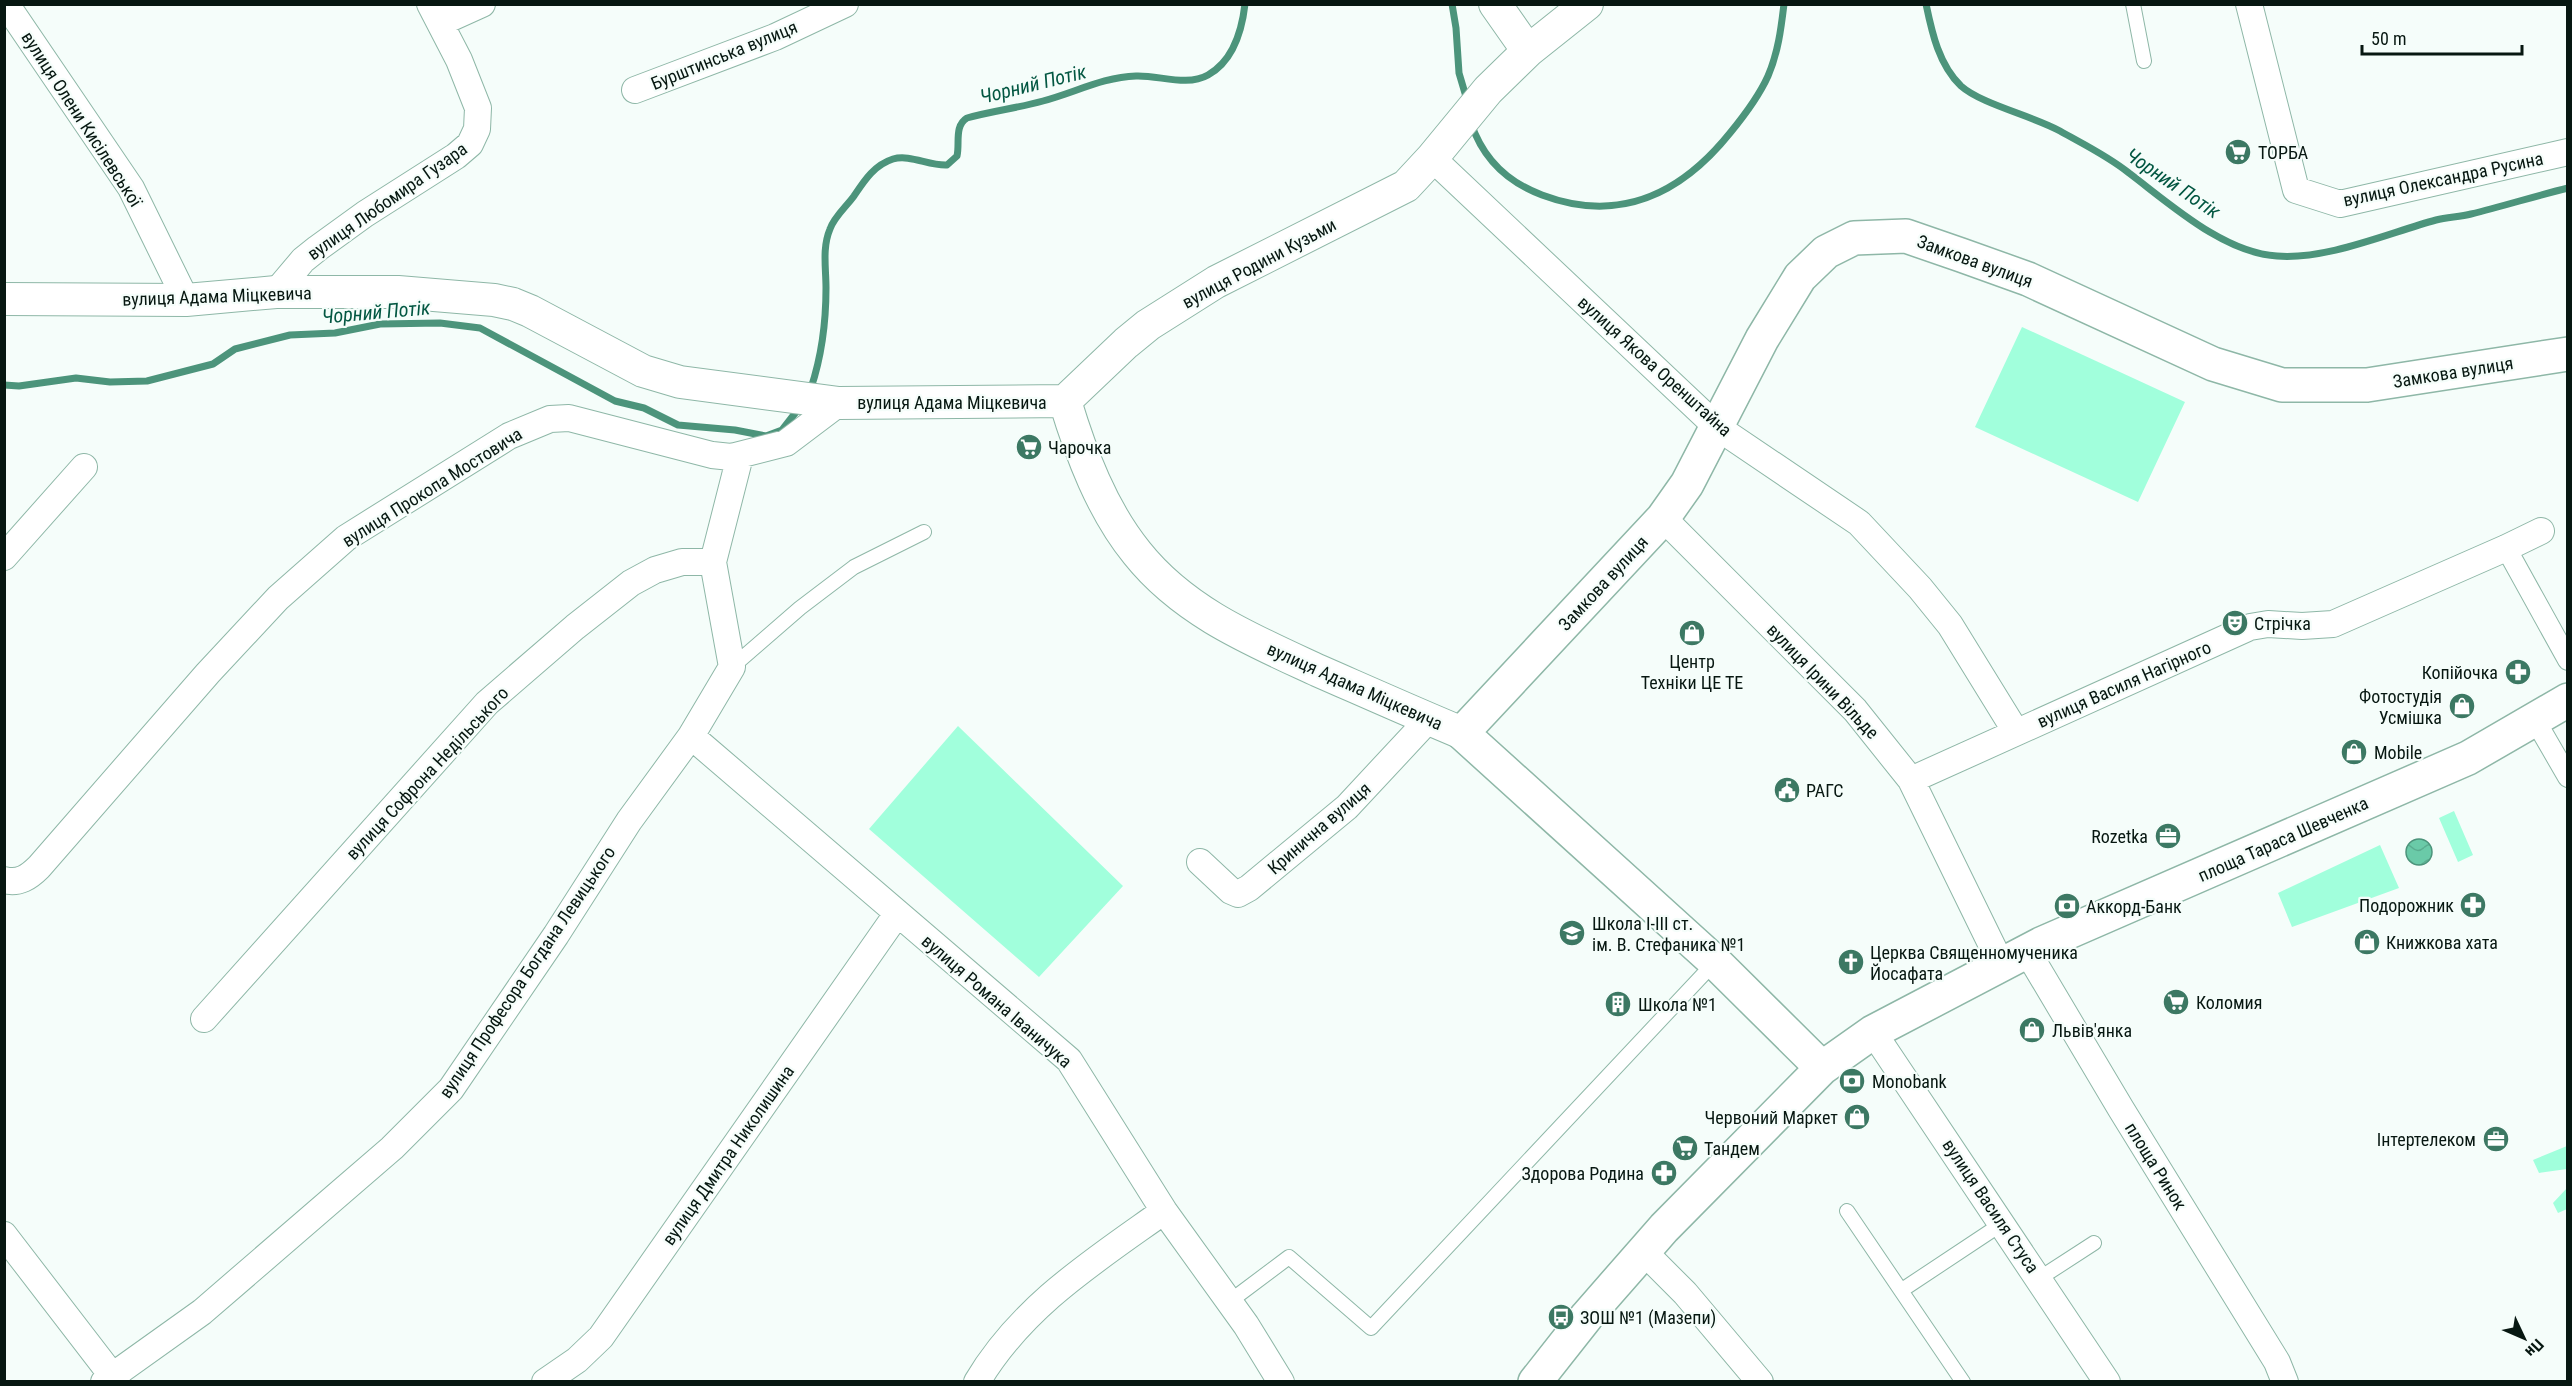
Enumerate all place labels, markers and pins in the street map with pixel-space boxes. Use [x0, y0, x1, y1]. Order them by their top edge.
supermarket icon: ТОРБА [2223, 137, 2253, 167]
place label: ТОРБА [2258, 142, 2309, 163]
supermarket icon: Чарочка [1014, 432, 1044, 462]
place label: Чарочка [1048, 437, 1111, 458]
theatre icon: Стрічка [2220, 608, 2250, 638]
place label: Стрічка [2254, 613, 2311, 634]
shop icon: Центр Техніки ЦЕ ТЕ [1677, 618, 1707, 648]
place label: Центр Техніки ЦЕ ТЕ [1641, 651, 1743, 693]
pharmacy icon: Копійочка [2503, 657, 2533, 687]
place label: Копійочка [2422, 662, 2498, 683]
place label: Фотостудія Усмішка [2359, 686, 2442, 728]
shop icon: Фотостудія Усмішка [2447, 691, 2477, 721]
shop icon: Mobile [2339, 737, 2369, 767]
place label: Mobile [2374, 742, 2422, 763]
public building icon: РАГС [1772, 775, 1802, 805]
place label: РАГС [1806, 780, 1844, 801]
office icon: Rozetka [2153, 821, 2183, 851]
place label: Rozetka [2091, 826, 2148, 847]
pharmacy icon: Подорожник [2458, 890, 2488, 920]
bank icon: Аккорд-Банк [2052, 891, 2082, 921]
place label: Подорожник [2359, 895, 2454, 916]
place label: Аккорд-Банк [2086, 896, 2182, 917]
place label: Школа I-III ст. ім. В. Стефаника №1 [1592, 913, 1745, 955]
school or university icon: Школа I-III ст. ім. В. Стефаника №1 [1557, 918, 1587, 948]
shop icon: Книжкова хата [2352, 927, 2382, 957]
place label: Книжкова хата [2386, 932, 2498, 953]
place label: Церква Священномученика Йосафата [1870, 942, 2078, 984]
church icon: Церква Священномученика Йосафата [1836, 947, 1866, 977]
supermarket icon: Коломия [2161, 987, 2191, 1017]
building icon: Школа №1 [1603, 989, 1633, 1019]
place label: Коломия [2196, 992, 2262, 1013]
place label: Школа №1 [1638, 994, 1717, 1015]
shop icon: Львів'янка [2017, 1015, 2047, 1045]
place label: Львів'янка [2052, 1020, 2132, 1041]
bank icon: Monobank [1837, 1066, 1867, 1096]
place label: Monobank [1872, 1071, 1947, 1092]
shop icon: Червоний Маркет [1842, 1102, 1872, 1132]
place label: Червоний Маркет [1705, 1107, 1838, 1128]
office icon: Інтертелеком [2481, 1124, 2511, 1154]
place label: Інтертелеком [2377, 1129, 2476, 1150]
supermarket icon: Тандем [1670, 1133, 1700, 1163]
place label: Тандем [1704, 1138, 1760, 1159]
pharmacy icon: Здорова Родина [1649, 1158, 1679, 1188]
place label: Здорова Родина [1521, 1163, 1644, 1184]
bus stop icon: ЗОШ №1 (Мазепи) [1546, 1302, 1576, 1332]
place label: ЗОШ №1 (Мазепи) [1580, 1307, 1716, 1329]

